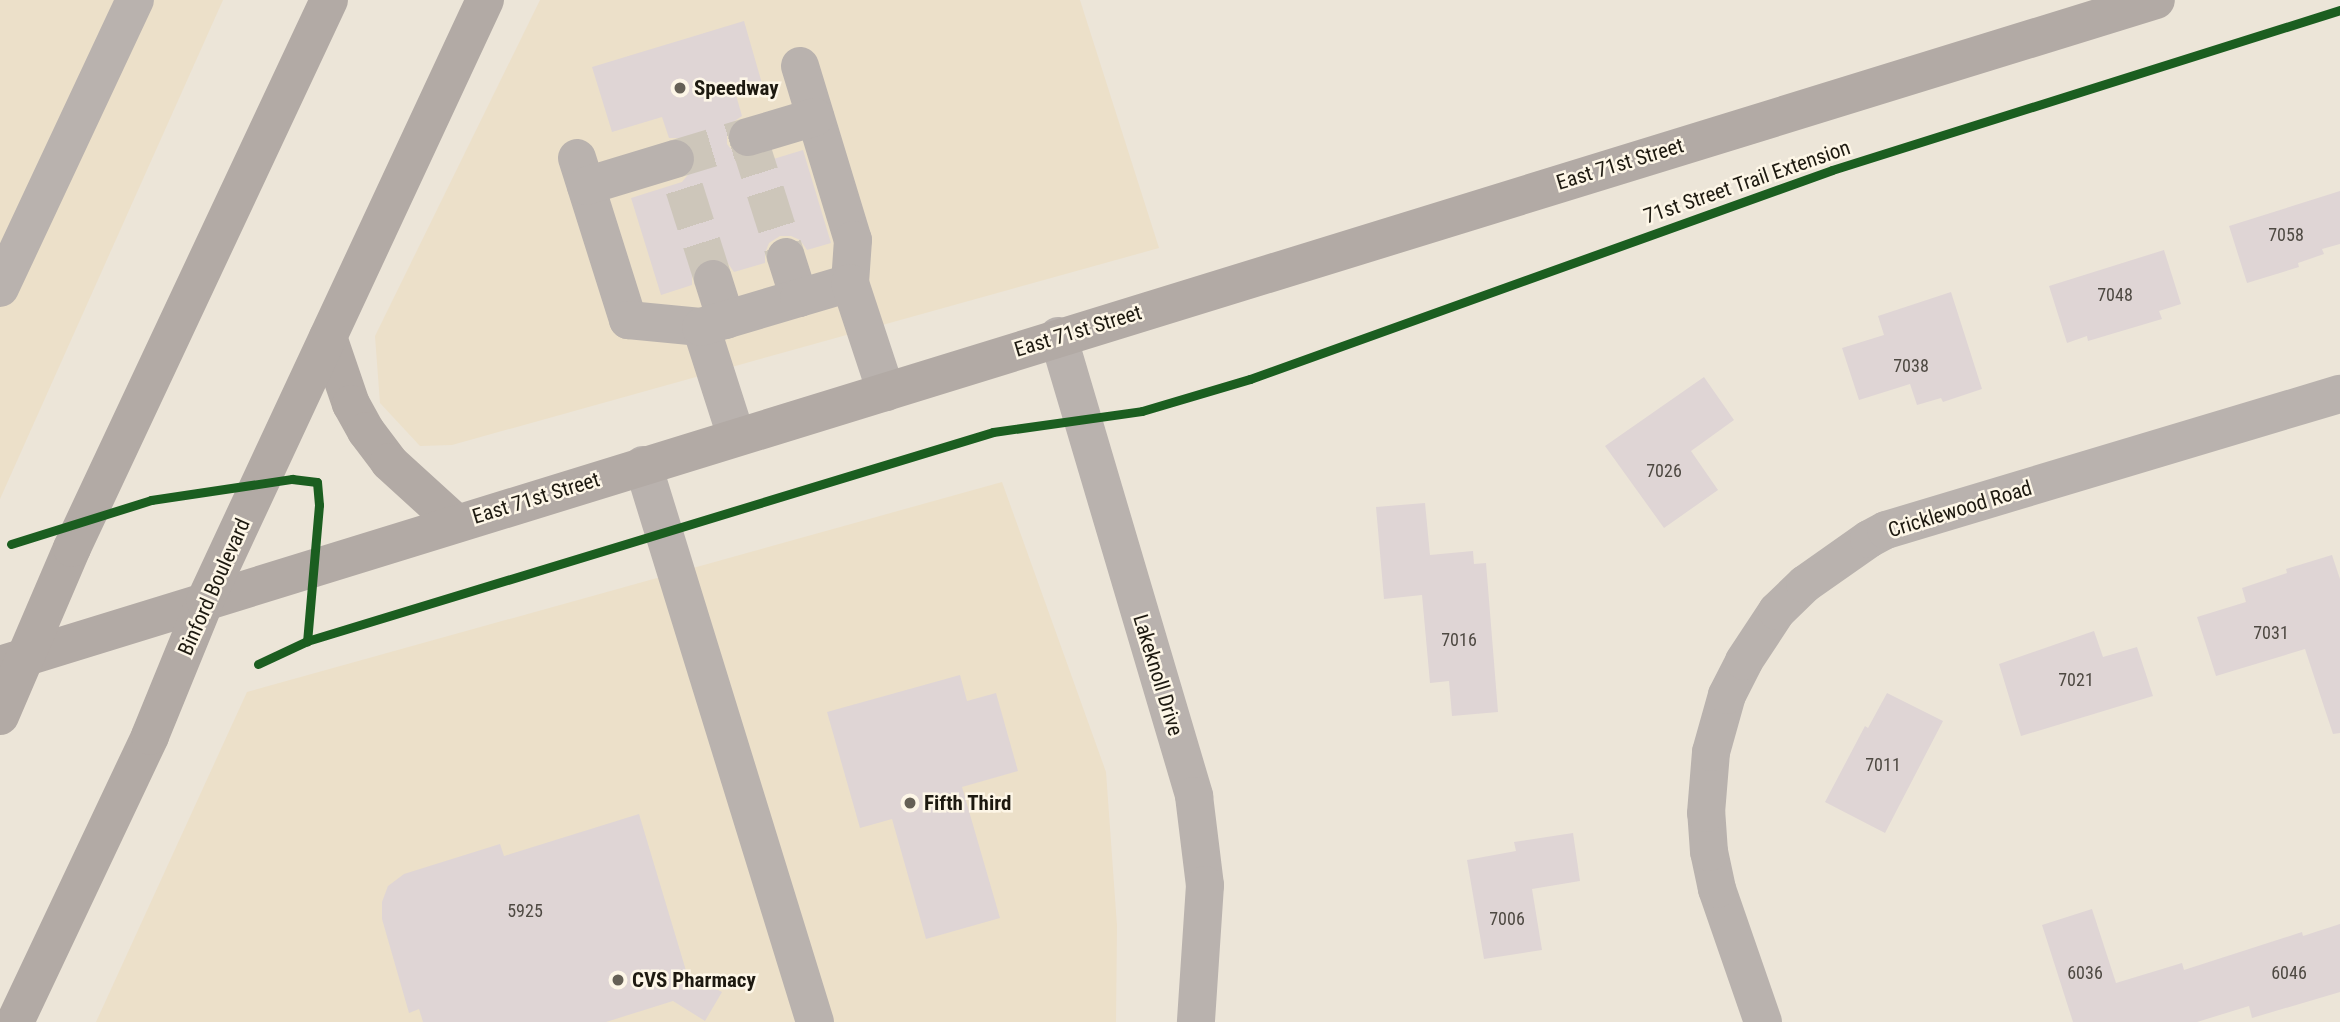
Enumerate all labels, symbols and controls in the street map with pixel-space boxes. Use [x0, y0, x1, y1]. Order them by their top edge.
place label: Speedway [694, 75, 779, 101]
marker: Speedway [672, 80, 688, 96]
street label: East 71st Street [1553, 133, 1687, 195]
street label: 71st Street Trail Extension [1640, 135, 1854, 229]
house number: 7058 [2268, 224, 2304, 246]
house number: 7048 [2097, 284, 2133, 306]
street label: East 71st Street [1011, 300, 1145, 362]
house number: 7038 [1893, 355, 1929, 377]
house number: 7026 [1646, 460, 1682, 482]
street label: East 71st Street [469, 467, 603, 529]
street label: Cricklewood Road [1885, 475, 2035, 543]
street label: Binford Boulevard [173, 515, 255, 659]
street label: Lakeknoll Drive [1128, 611, 1188, 739]
house number: 7031 [2253, 622, 2289, 644]
house number: 7016 [1441, 629, 1477, 651]
house number: 7021 [2058, 669, 2094, 691]
house number: 7011 [1865, 754, 1901, 776]
place label: Fifth Third [924, 790, 1012, 816]
marker: Fifth Third [902, 795, 918, 811]
house number: 5925 [507, 900, 543, 922]
house number: 7006 [1489, 908, 1525, 930]
house number: 6036 [2067, 962, 2103, 984]
house number: 6046 [2271, 962, 2307, 984]
place label: CVS Pharmacy [632, 967, 756, 993]
marker: CVS Pharmacy [610, 972, 626, 988]

